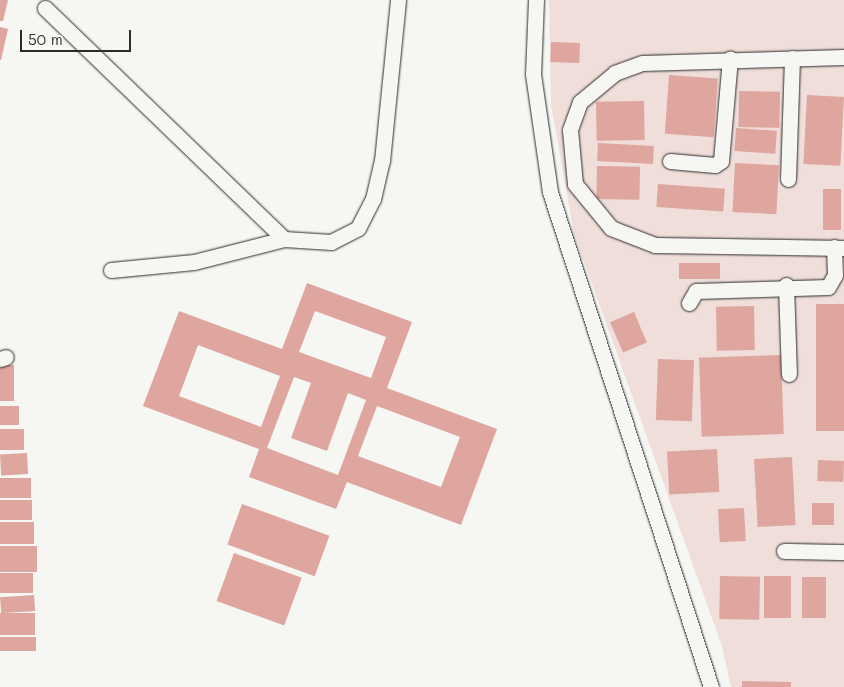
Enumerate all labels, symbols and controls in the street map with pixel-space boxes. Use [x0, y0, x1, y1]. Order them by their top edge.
scale bar [22, 20, 134, 52]
text: 50 m [28, 29, 63, 49]

